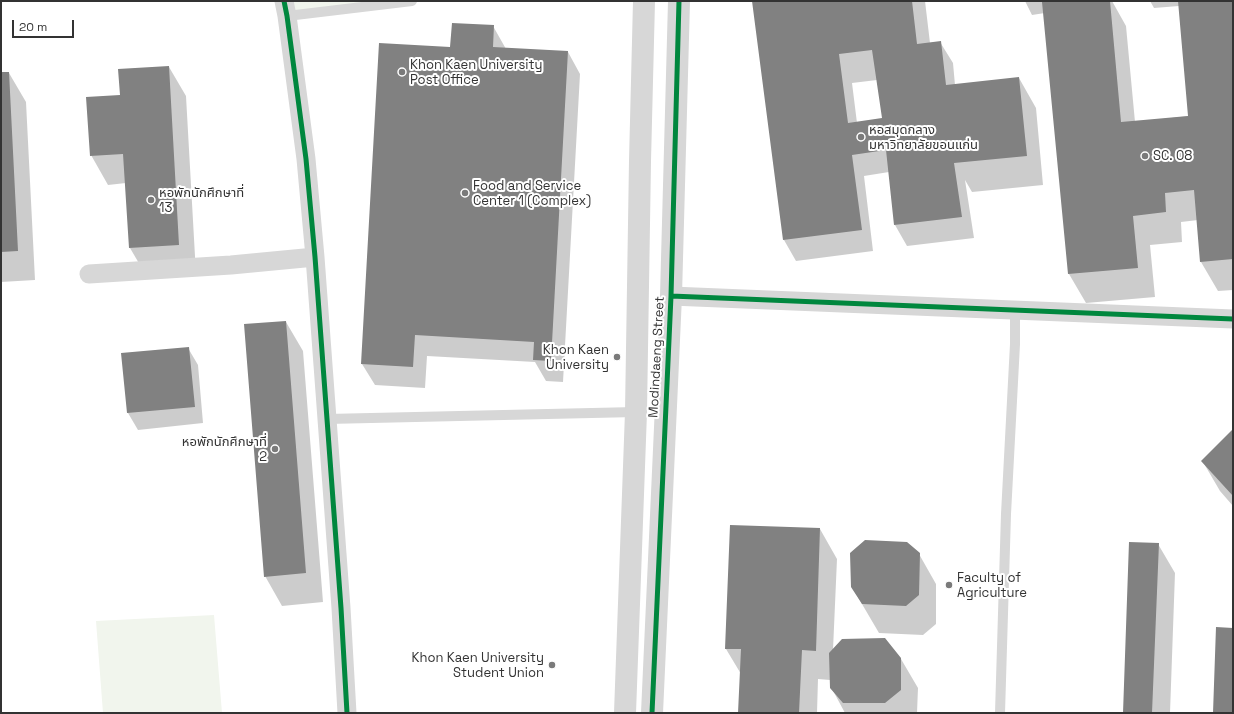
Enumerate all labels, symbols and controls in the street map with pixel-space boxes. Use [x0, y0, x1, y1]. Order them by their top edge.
scale bar [14, 12, 76, 38]
text: 20 m [19, 19, 47, 35]
place label: Khon Kaen University Post Office [410, 57, 542, 88]
marker: Khon Kaen University Post Office [397, 67, 407, 77]
place label: หอสมุดกลาง มหาวิทยาลัยขอนแก่น [869, 122, 978, 153]
marker: หอสมุดกลาง มหาวิทยาลัยขอนแก่น [856, 132, 866, 142]
place label: SC. 08 [1153, 148, 1192, 164]
marker: SC. 08 [1140, 151, 1150, 161]
place label: Food and Service Center 1 (Complex) [473, 178, 591, 209]
place label: หอพักนักศึกษาที่ 13 [159, 185, 244, 216]
marker: Food and Service Center 1 (Complex) [460, 188, 470, 198]
marker: หอพักนักศึกษาที่ 13 [146, 195, 156, 205]
street label: Modindaeng Street [646, 296, 668, 418]
place label: Khon Kaen University [543, 342, 609, 373]
marker: Khon Kaen University [612, 352, 622, 362]
place label: หอพักนักศึกษาที่ 2 [182, 434, 267, 465]
marker: หอพักนักศึกษาที่ 2 [270, 444, 280, 454]
place label: Faculty of Agriculture [957, 570, 1027, 601]
marker: Faculty of Agriculture [944, 580, 954, 590]
place label: Khon Kaen University Student Union [412, 650, 544, 681]
marker: Khon Kaen University Student Union [547, 660, 557, 670]

